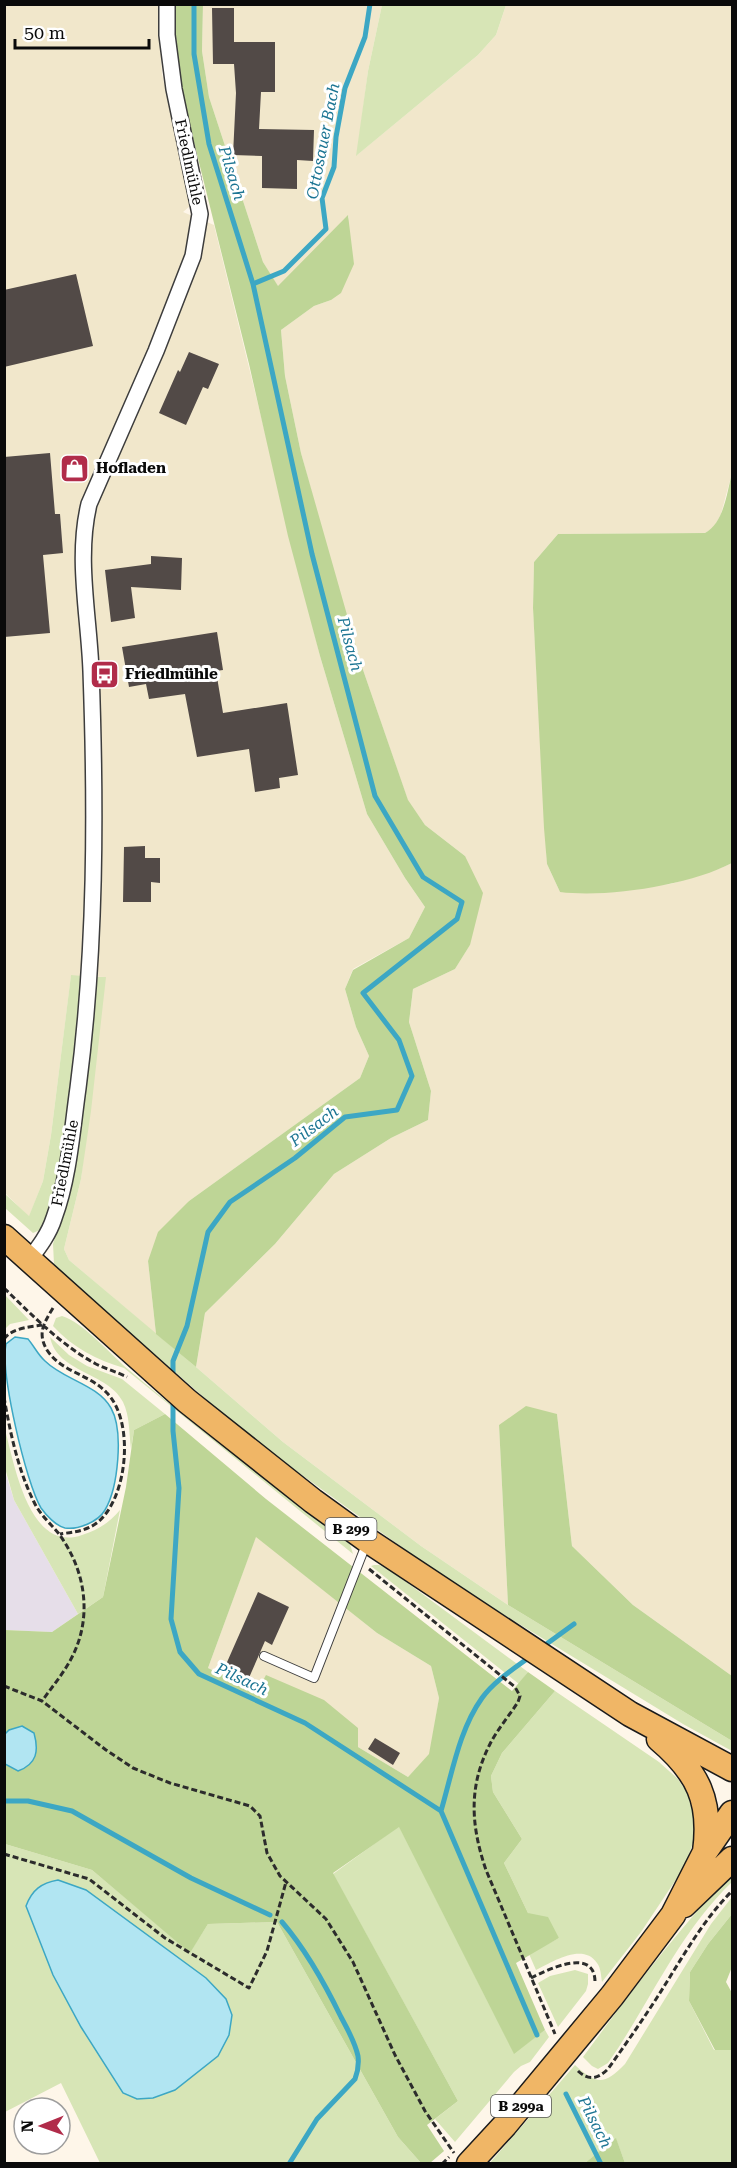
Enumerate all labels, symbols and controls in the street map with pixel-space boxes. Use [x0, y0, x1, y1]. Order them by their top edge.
scale bar [15, 12, 148, 50]
text: 50 m [24, 22, 65, 43]
water label: Ottosauer Bach [302, 81, 344, 201]
street label: Friedlmühle [171, 117, 207, 207]
water label: Pilsach [214, 143, 249, 203]
shop icon: Hofladen [59, 452, 91, 484]
place label: Hofladen [96, 459, 166, 477]
water label: Pilsach [333, 614, 366, 674]
bus stop icon: Friedlmühle [88, 658, 120, 690]
place label: Friedlmühle [125, 665, 218, 683]
water label: Pilsach [285, 1101, 342, 1151]
street label: Friedlmühle [48, 1118, 82, 1208]
road number: B 299 [326, 1518, 376, 1540]
water label: Pilsach [212, 1658, 271, 1699]
water label: Pilsach [573, 2092, 616, 2151]
road number: B 299a [491, 2095, 551, 2117]
north arrow [12, 2096, 72, 2156]
text: N [18, 2120, 37, 2133]

